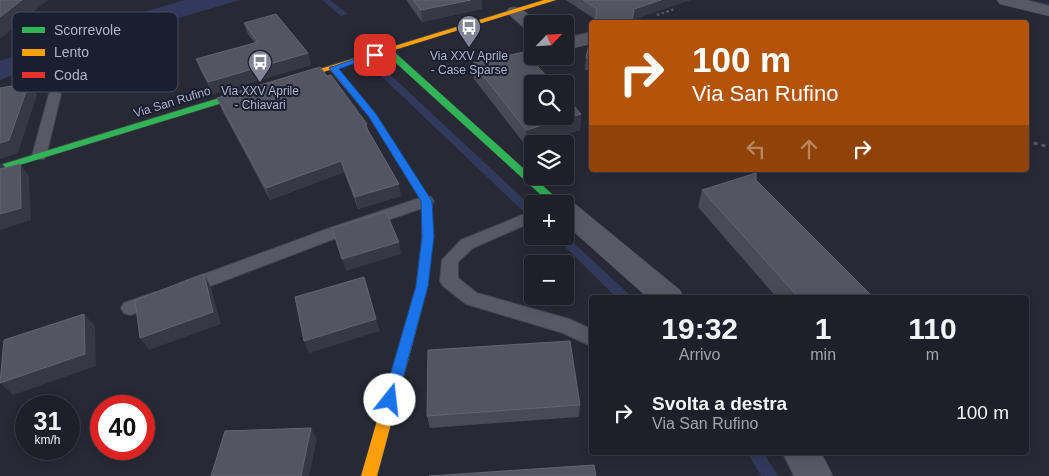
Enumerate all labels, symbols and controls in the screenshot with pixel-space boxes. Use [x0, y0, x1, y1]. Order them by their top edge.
legend [12, 12, 178, 92]
bus stop icon: Via XXV Aprile - Case Sparse [456, 14, 482, 48]
north arrow [524, 15, 574, 65]
map controls [524, 15, 574, 305]
text: Scorrevole [54, 22, 121, 38]
pin [354, 34, 396, 76]
icon: right [609, 40, 674, 105]
text: 100 m [692, 40, 791, 79]
icon: arrive [361, 41, 389, 69]
text: Lento [54, 44, 89, 60]
bus stop icon: Via XXV Aprile - Chiavari [247, 49, 273, 83]
place label: Via XXV Aprile - Case Sparse [430, 49, 508, 77]
text: Coda [54, 67, 88, 83]
button: search [524, 75, 574, 125]
text: Via San Rufino [692, 81, 838, 106]
street label: Via San Rufino [132, 84, 213, 120]
place label: Via XXV Aprile - Chiavari [221, 84, 299, 112]
button: layers [524, 135, 574, 185]
icon: left [742, 135, 770, 163]
icon: ahead [795, 135, 823, 163]
icon: right [848, 135, 876, 163]
button: + [524, 195, 574, 245]
button: − [524, 255, 574, 305]
text: 19:32 [661, 312, 738, 345]
text: 1 [815, 312, 832, 345]
text: 110 [908, 312, 957, 345]
text: Arrivo [679, 346, 721, 363]
text: min [810, 346, 836, 363]
text: m [926, 346, 939, 363]
position arrow [363, 373, 415, 425]
text: Svolta a destra [652, 393, 787, 414]
speed limit sign: 40 [90, 395, 155, 460]
icon: right [609, 399, 637, 427]
text: 100 m [956, 402, 1009, 423]
text: 31 [34, 407, 61, 435]
text: Via San Rufino [652, 415, 758, 432]
text: km/h [34, 433, 61, 447]

